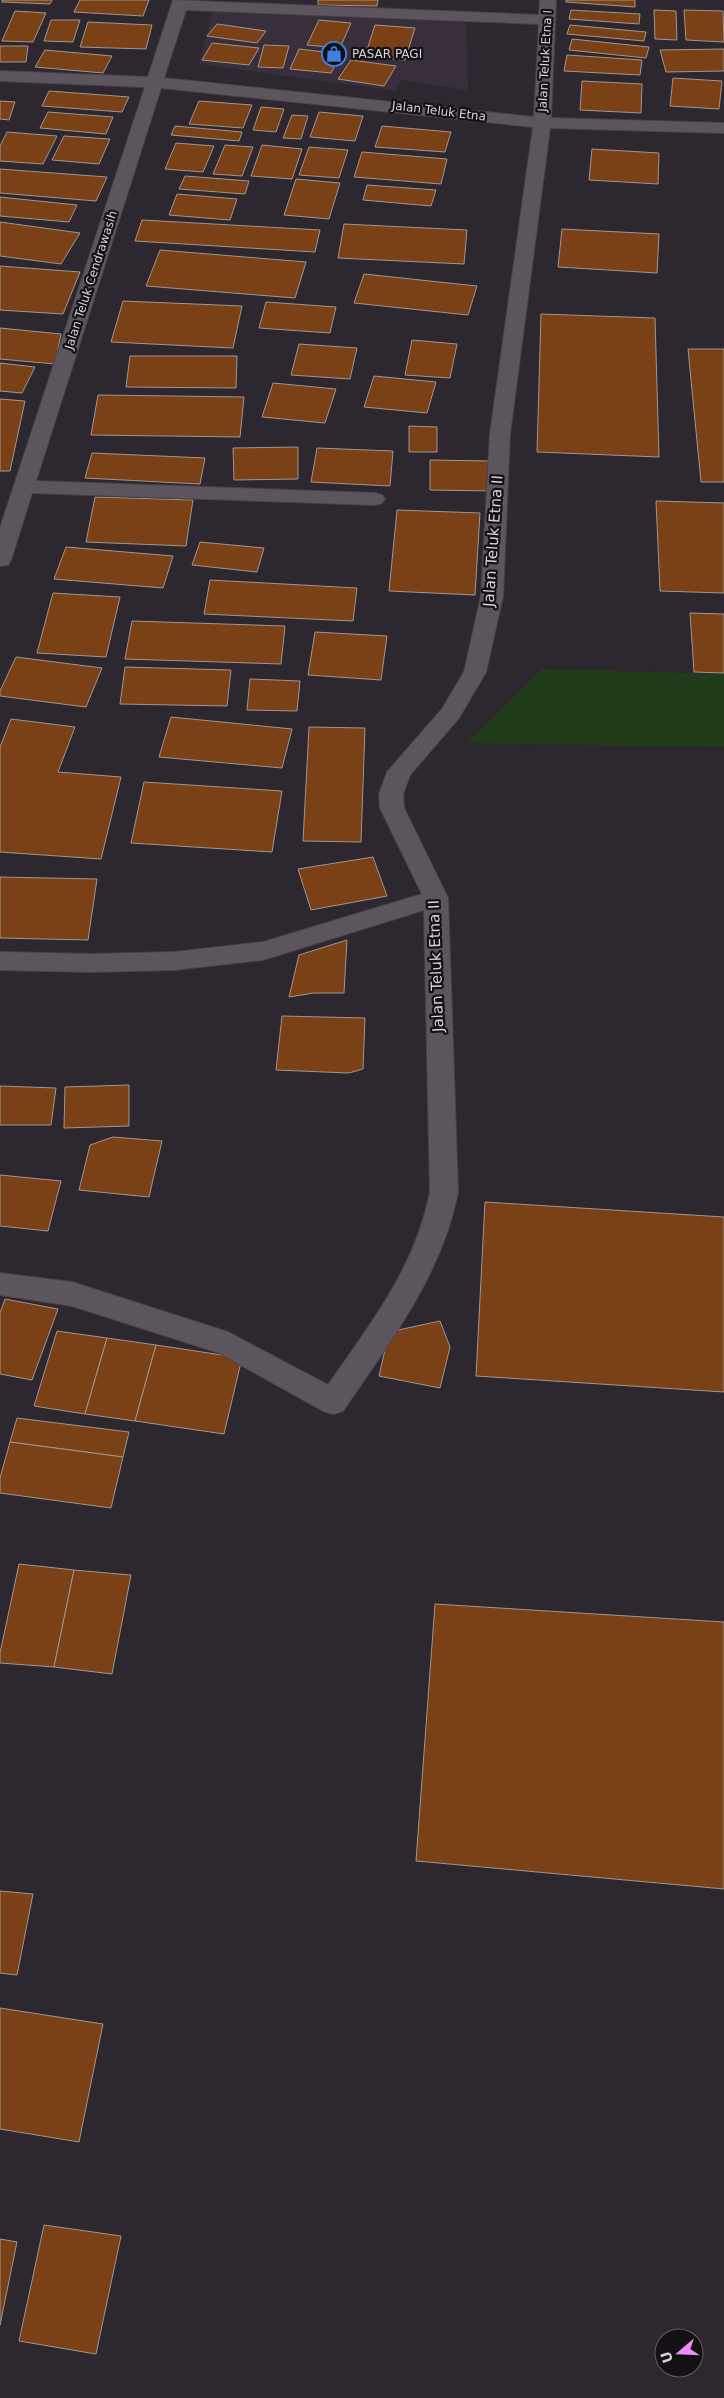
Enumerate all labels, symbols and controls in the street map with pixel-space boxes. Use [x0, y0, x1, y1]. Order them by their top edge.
street label: Jalan Teluk Etna I [535, 10, 555, 113]
shop icon: PASAR PAGI [321, 41, 347, 67]
place label: PASAR PAGI [352, 47, 422, 61]
street label: Jalan Teluk Etna [390, 98, 487, 124]
street label: Jalan Teluk Cendrawasih [62, 209, 120, 352]
street label: Jalan Teluk Etna II [479, 475, 507, 608]
street label: Jalan Teluk Etna II [425, 900, 447, 1033]
north arrow [654, 2328, 704, 2378]
text: U [657, 2349, 676, 2365]

